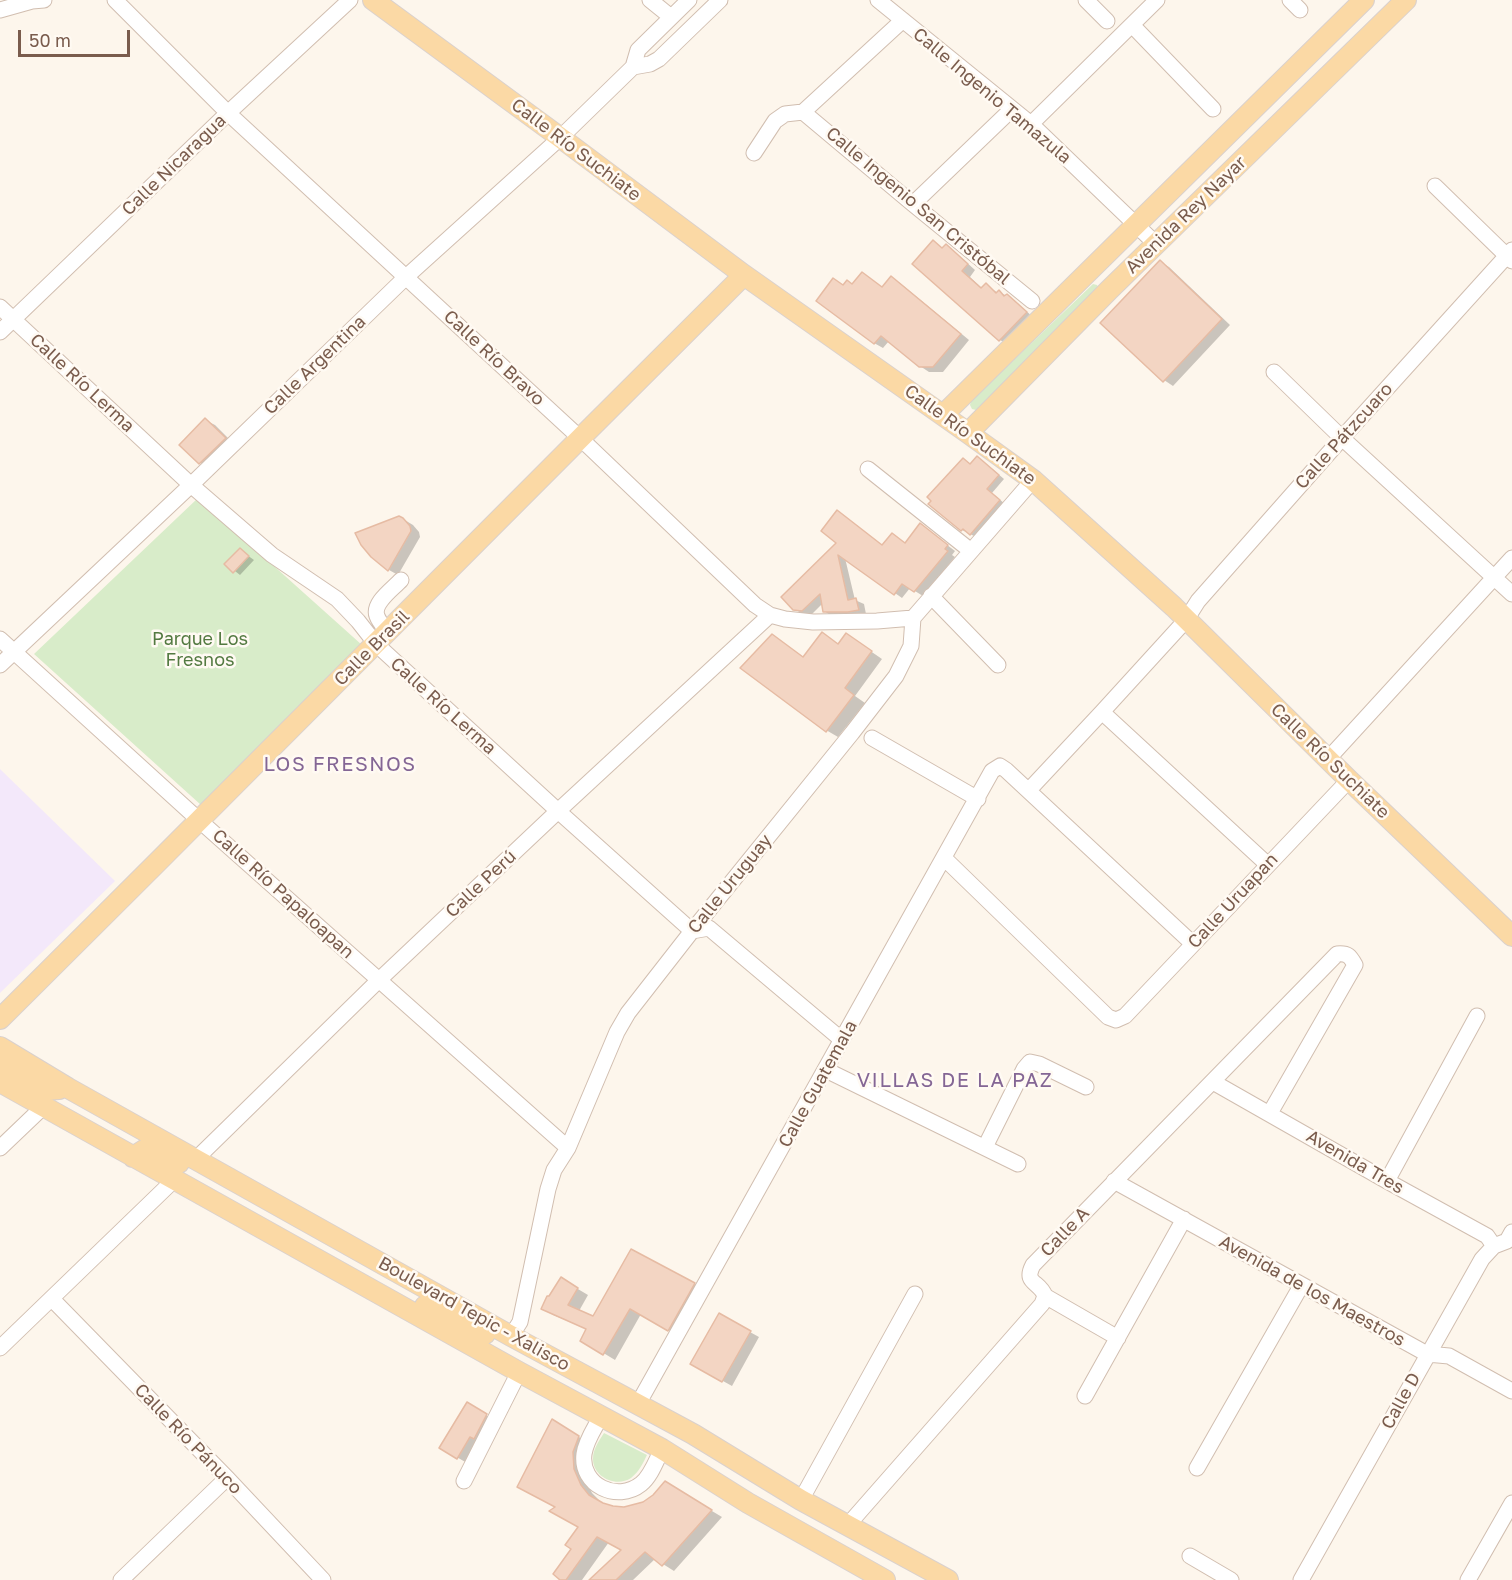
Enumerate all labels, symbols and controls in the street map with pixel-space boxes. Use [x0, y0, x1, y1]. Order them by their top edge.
scale bar [21, 18, 134, 56]
street label: Calle Ingenio Tamazula [908, 23, 1076, 169]
text: 50 m [29, 29, 71, 51]
street label: Calle Río Suchiate [507, 94, 645, 206]
street label: Calle Nicaragua [117, 110, 231, 220]
street label: Calle Ingenio San Cristóbal [821, 123, 1015, 289]
street label: Avenida Rey Nayar [1121, 152, 1251, 278]
street label: Calle Río Bravo [439, 306, 549, 410]
street label: Calle Argentina [260, 311, 370, 419]
street label: Calle Río Lerma [25, 329, 139, 437]
street label: Calle Pátzcuaro [1291, 378, 1397, 494]
street label: Calle Río Suchiate [900, 380, 1040, 490]
street label: Calle Brasil [330, 606, 414, 690]
park label: Parque Los Fresnos [152, 628, 248, 670]
street label: Calle Río Lerma [386, 653, 500, 759]
street label: Calle Río Suchiate [1266, 699, 1394, 823]
district label: LOS FRESNOS [264, 753, 416, 777]
street label: Calle Río Papaloapan [208, 825, 358, 963]
street label: Calle Uruguay [683, 830, 777, 938]
street label: Calle Perú [441, 846, 521, 922]
street label: Calle Uruapan [1183, 849, 1283, 953]
street label: Calle Guatemala [774, 1017, 862, 1151]
district label: VILLAS DE LA PAZ [857, 1069, 1053, 1093]
street label: Avenida Tres [1302, 1125, 1408, 1199]
street label: Calle A [1036, 1203, 1094, 1261]
street label: Avenida de los Maestros [1215, 1231, 1409, 1351]
street label: Boulevard Tepic - Xalisco [374, 1252, 574, 1376]
street label: Calle D [1377, 1369, 1425, 1433]
street label: Calle Río Pánuco [130, 1379, 246, 1499]

